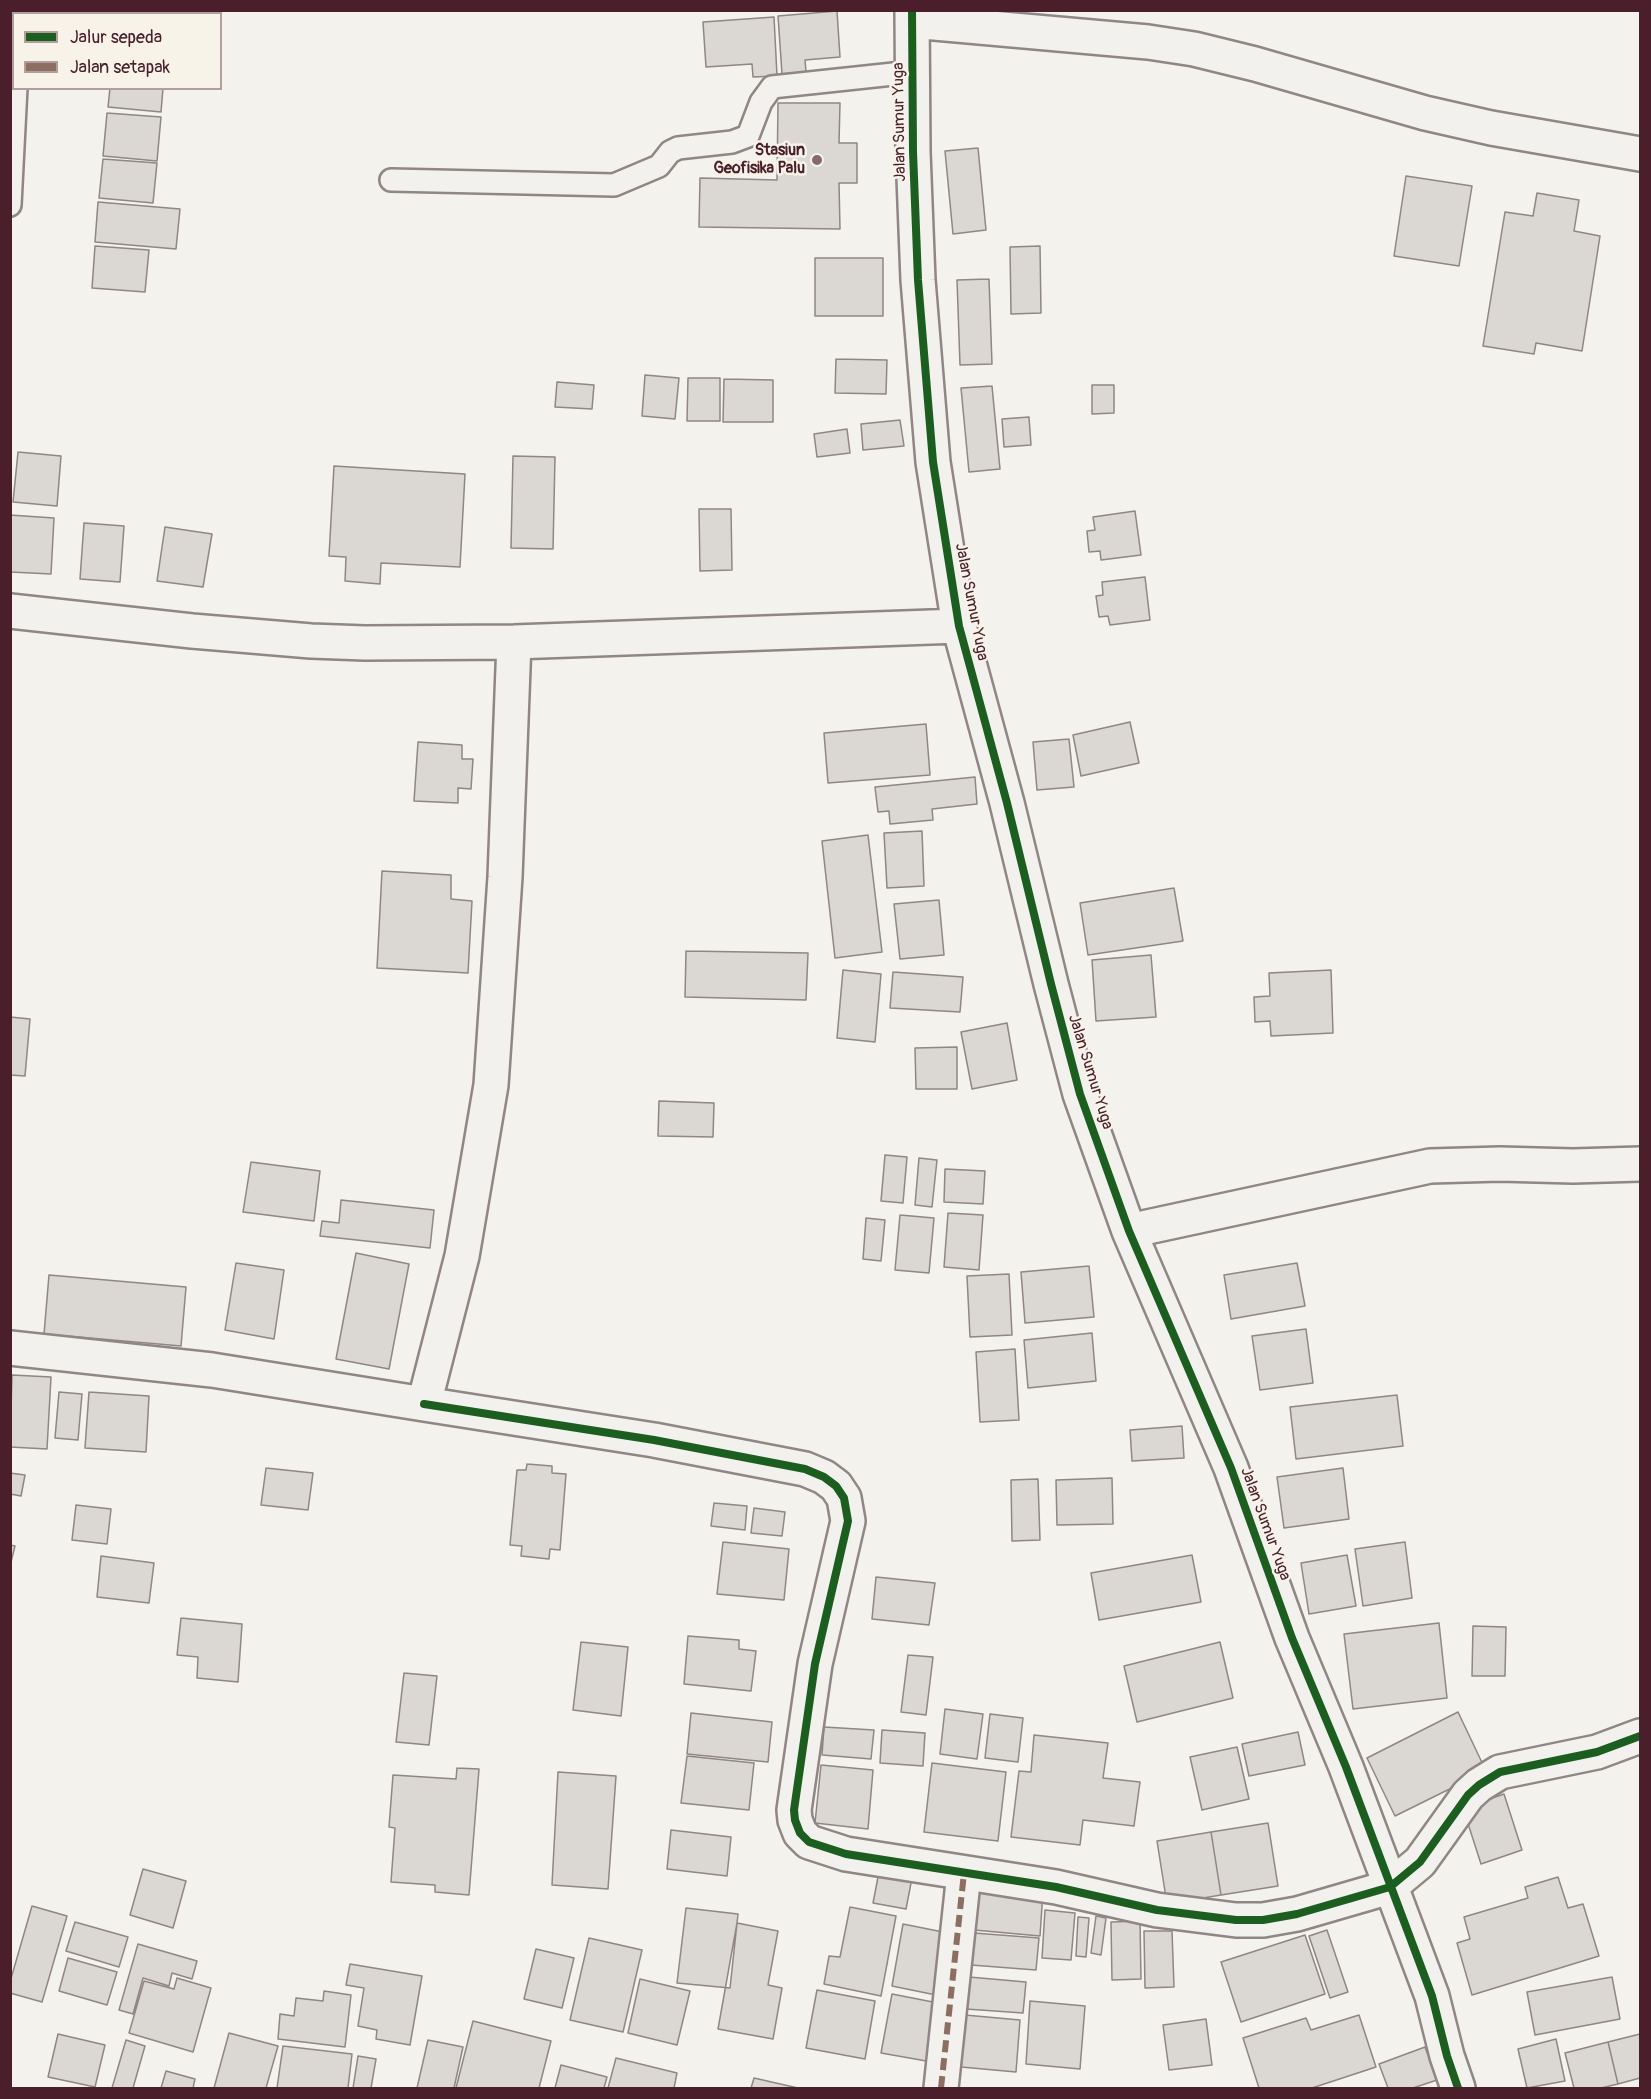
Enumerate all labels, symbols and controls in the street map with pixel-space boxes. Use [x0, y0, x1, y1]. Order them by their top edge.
legend [12, 12, 222, 90]
text: Jalur sepeda [70, 26, 162, 49]
text: Jalan setapak [70, 56, 170, 79]
street label: Jalan Sumur Yuga [889, 62, 911, 182]
place label: Stasiun Geofisika Palu [713, 141, 805, 179]
marker: Stasiun Geofisika Palu [810, 153, 824, 167]
street label: Jalan Sumur Yuga [950, 542, 992, 662]
street label: Jalan Sumur Yuga [1063, 1012, 1117, 1132]
street label: Jalan Sumur Yuga [1236, 1465, 1294, 1583]

